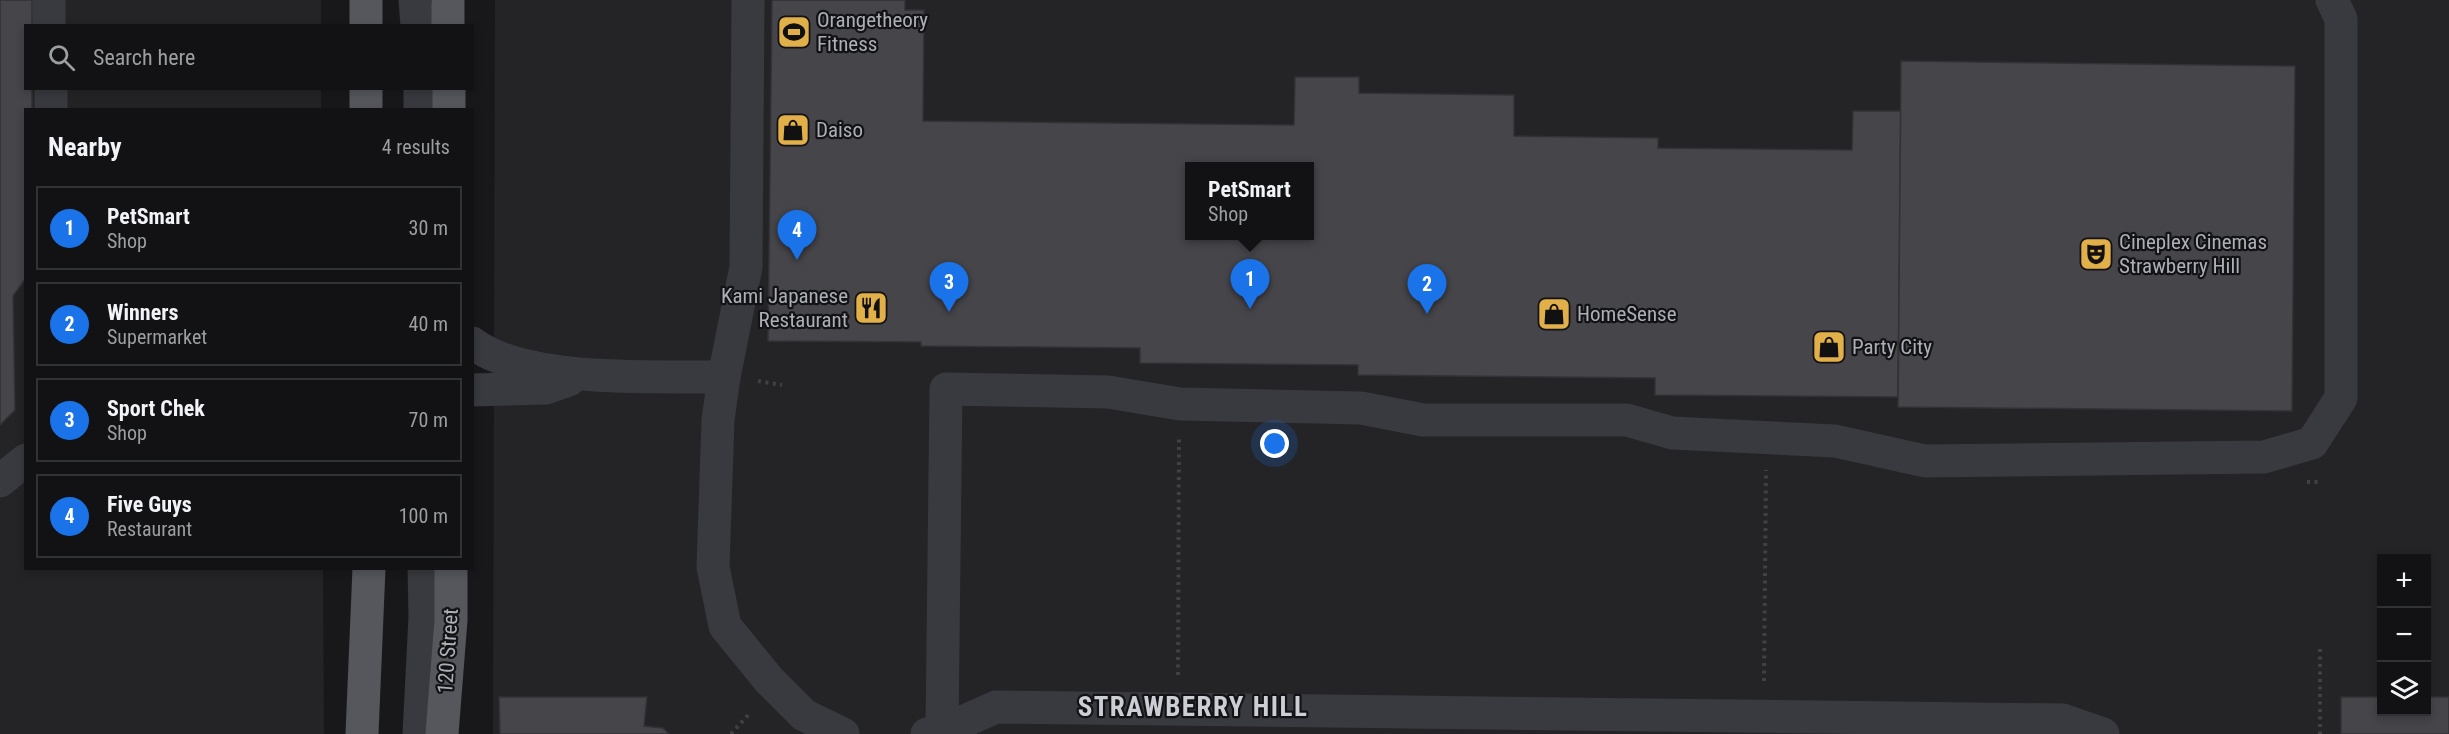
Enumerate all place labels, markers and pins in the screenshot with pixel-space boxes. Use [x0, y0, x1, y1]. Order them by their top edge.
place label: Orangetheory Fitness [817, 8, 928, 56]
sports icon: Orangetheory Fitness [776, 14, 812, 50]
shop icon: Daiso [775, 112, 811, 148]
place label: Daiso [816, 118, 863, 142]
pin: 4 [778, 210, 816, 260]
place label: Cineplex Cinemas Strawberry Hill [2119, 230, 2267, 278]
theatre icon: Cineplex Cinemas Strawberry Hill [2078, 236, 2114, 272]
pin: 1 [1230, 260, 1270, 309]
pin: 3 [930, 262, 968, 312]
pin: 2 [1408, 264, 1446, 314]
place label: Kami Japanese Restaurant [721, 284, 848, 332]
restaurant icon: Kami Japanese Restaurant [853, 290, 889, 326]
shop icon: HomeSense [1536, 296, 1572, 332]
place label: HomeSense [1577, 302, 1677, 326]
shop icon: Party City [1811, 329, 1847, 365]
place label: Party City [1852, 335, 1932, 359]

